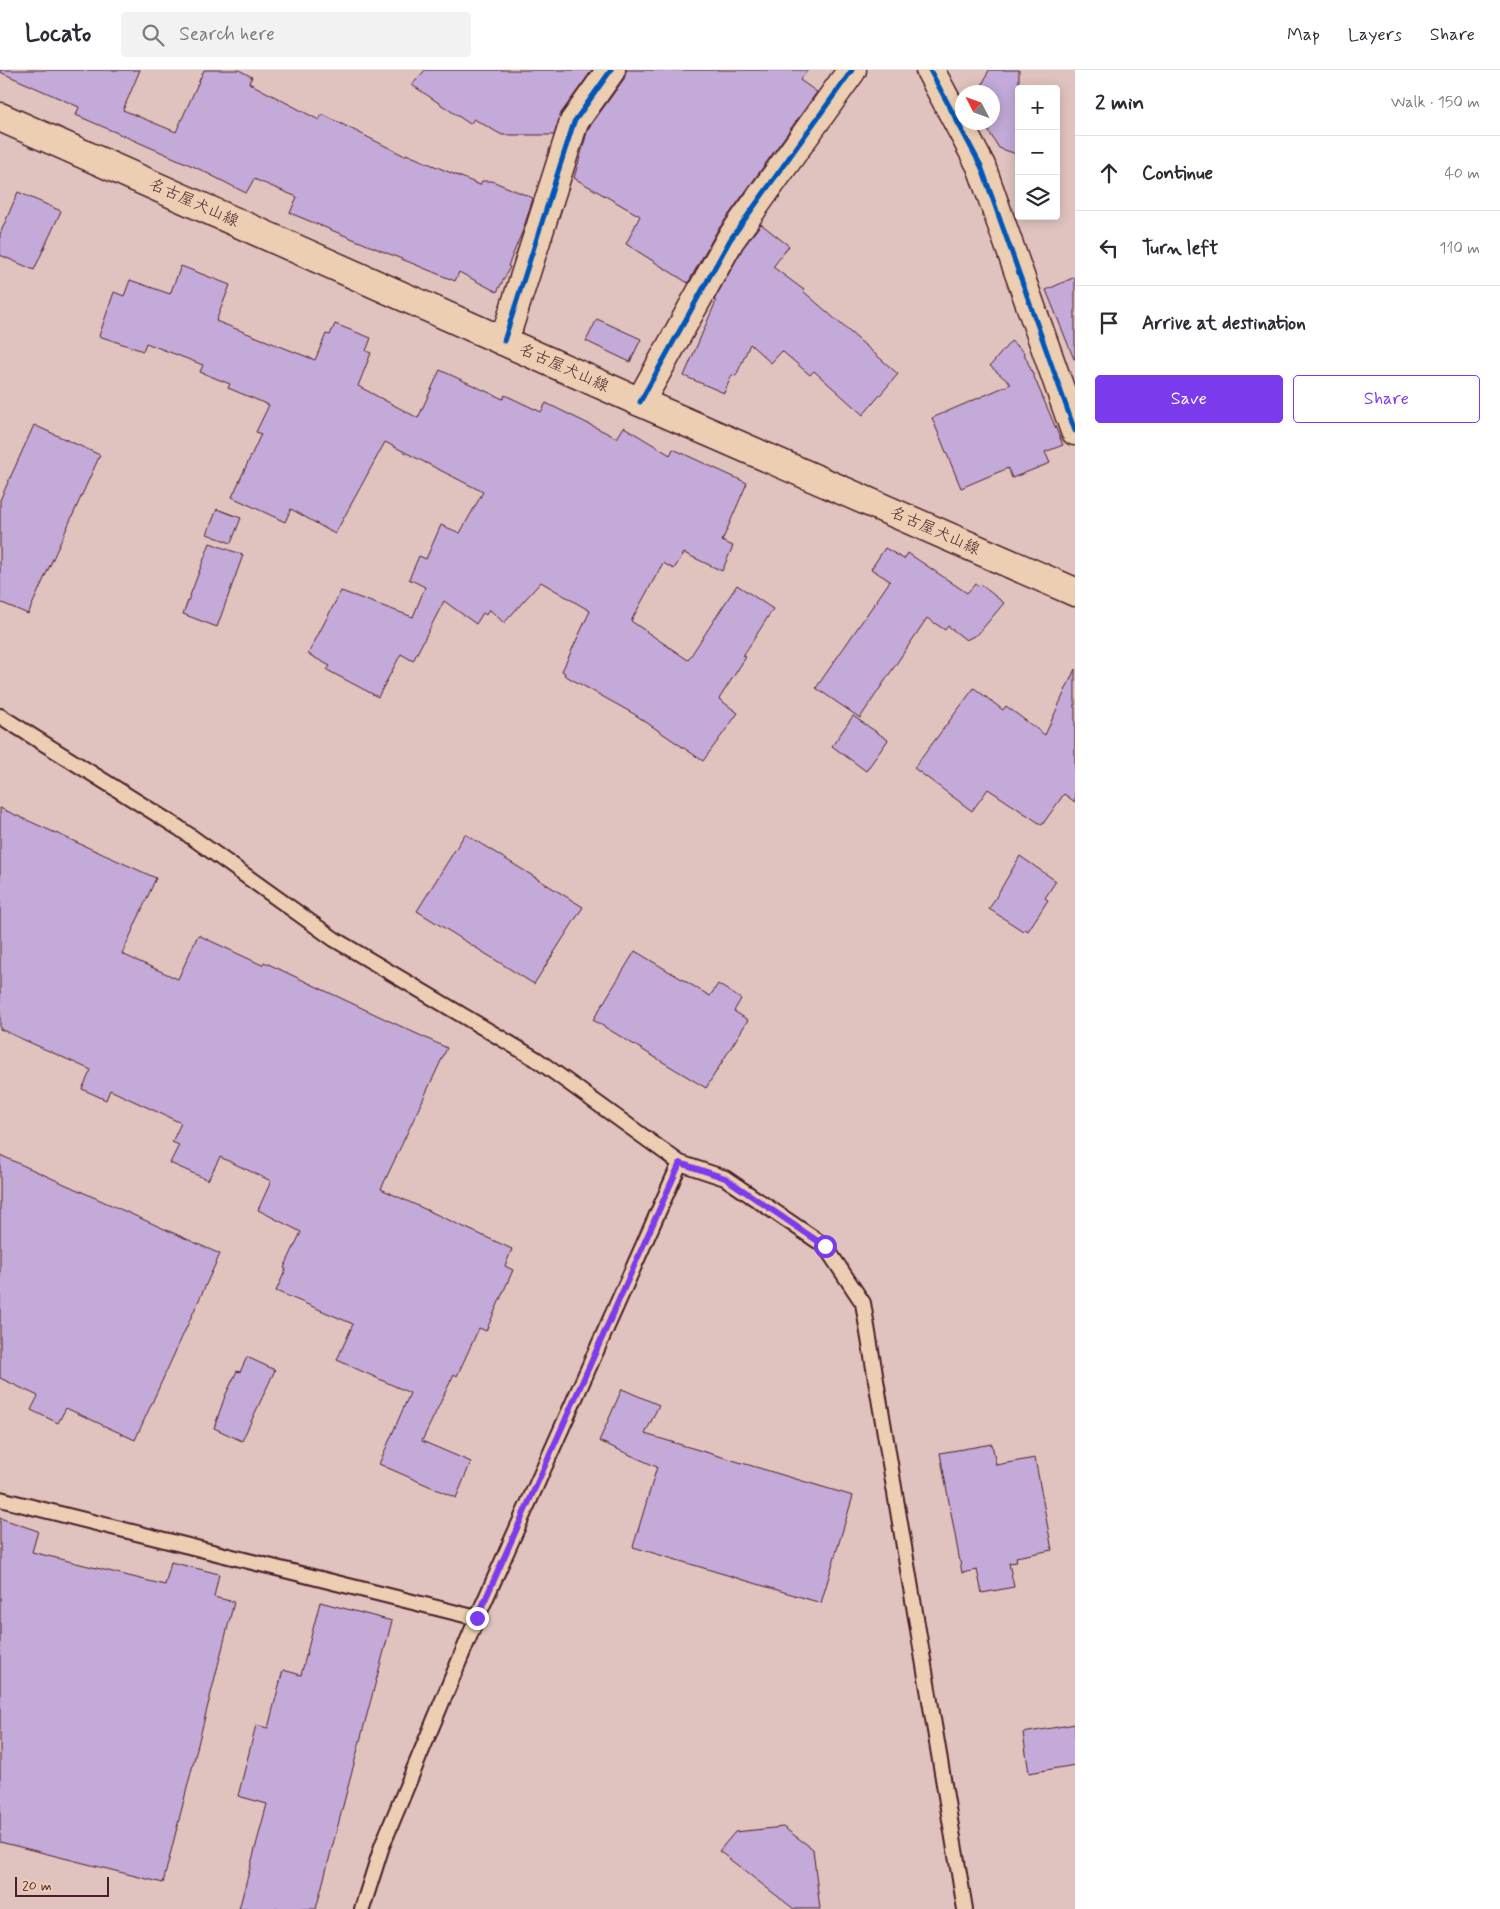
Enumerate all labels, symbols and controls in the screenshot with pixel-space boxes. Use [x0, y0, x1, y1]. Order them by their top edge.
search box [121, 12, 471, 57]
text: Locato [25, 19, 91, 50]
icon: search [139, 21, 167, 49]
text: Search here [179, 22, 275, 47]
text: Map [1287, 23, 1320, 47]
text: Layers [1348, 23, 1402, 47]
text: Share [1430, 23, 1475, 47]
north arrow [955, 85, 1000, 130]
map controls [1015, 85, 1060, 220]
button: + [1015, 85, 1060, 130]
text: 2 min [1095, 89, 1144, 117]
text: Walk · 150 m [1391, 92, 1480, 113]
button: − [1015, 130, 1060, 175]
icon: ahead [1095, 159, 1123, 187]
text: Continue [1142, 161, 1213, 186]
text: 40 m [1444, 163, 1480, 184]
street label: 名古屋犬山線 [146, 174, 242, 232]
button: layers [1015, 175, 1060, 220]
icon: left [1095, 234, 1123, 262]
text: Turn left [1142, 236, 1218, 261]
text: 110 m [1439, 238, 1480, 259]
icon: arrive [1095, 309, 1123, 337]
text: Arrive at destination [1142, 311, 1306, 336]
street label: 名古屋犬山線 [516, 339, 612, 397]
button: Save [1095, 375, 1283, 423]
button: Share [1293, 375, 1480, 423]
street label: 名古屋犬山線 [887, 502, 983, 560]
route start [814, 1235, 837, 1258]
route end [466, 1607, 489, 1630]
scale bar [15, 1874, 109, 1897]
text: 20 m [22, 1877, 52, 1895]

